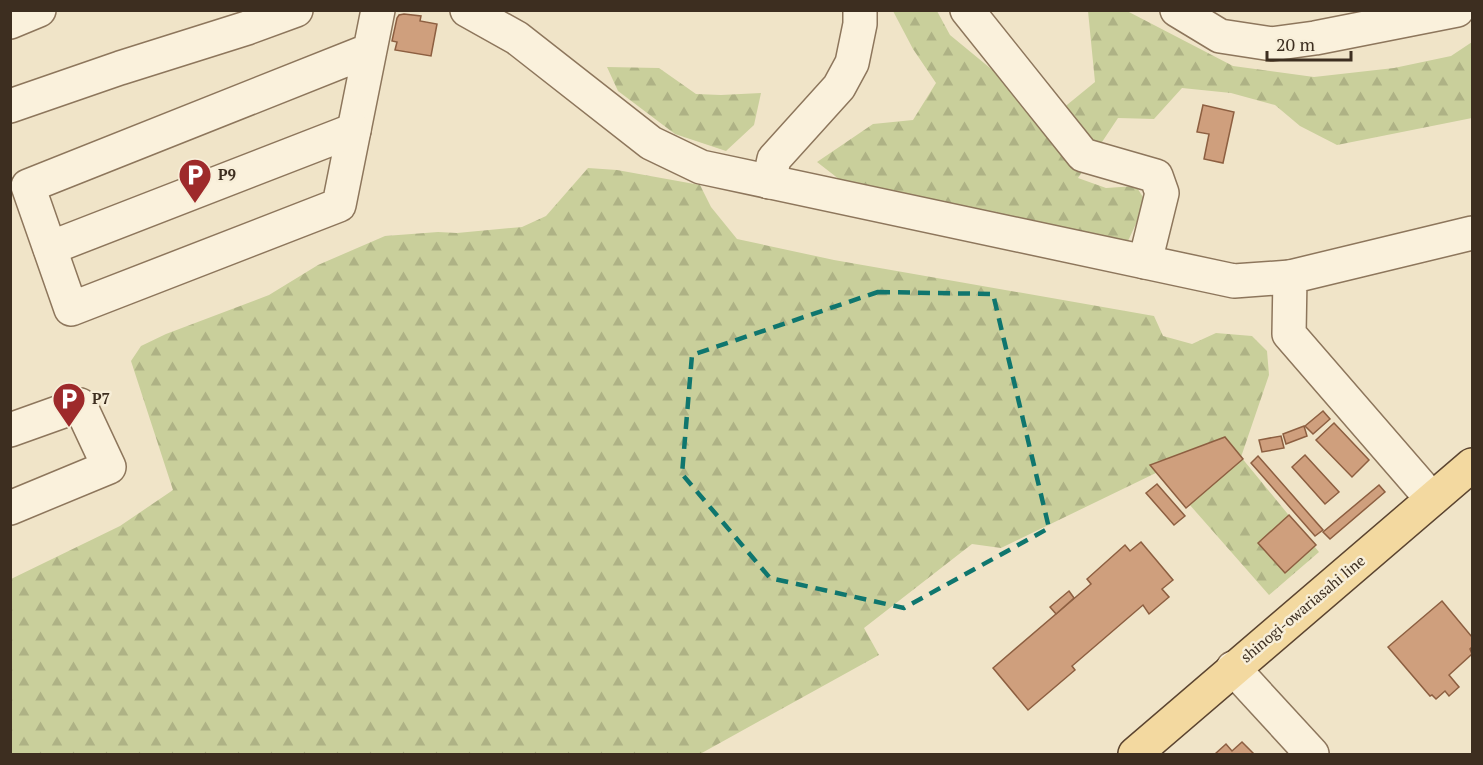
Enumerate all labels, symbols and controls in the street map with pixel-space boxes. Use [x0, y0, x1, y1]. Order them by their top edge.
scale bar [1267, 24, 1351, 62]
text: 20 m [1276, 32, 1316, 56]
parking icon: P9 [177, 157, 213, 204]
place label: P9 [218, 164, 236, 184]
parking icon: P7 [51, 381, 87, 428]
place label: P7 [92, 388, 110, 408]
street label: shinogi-owariasahi line [1236, 550, 1369, 666]

